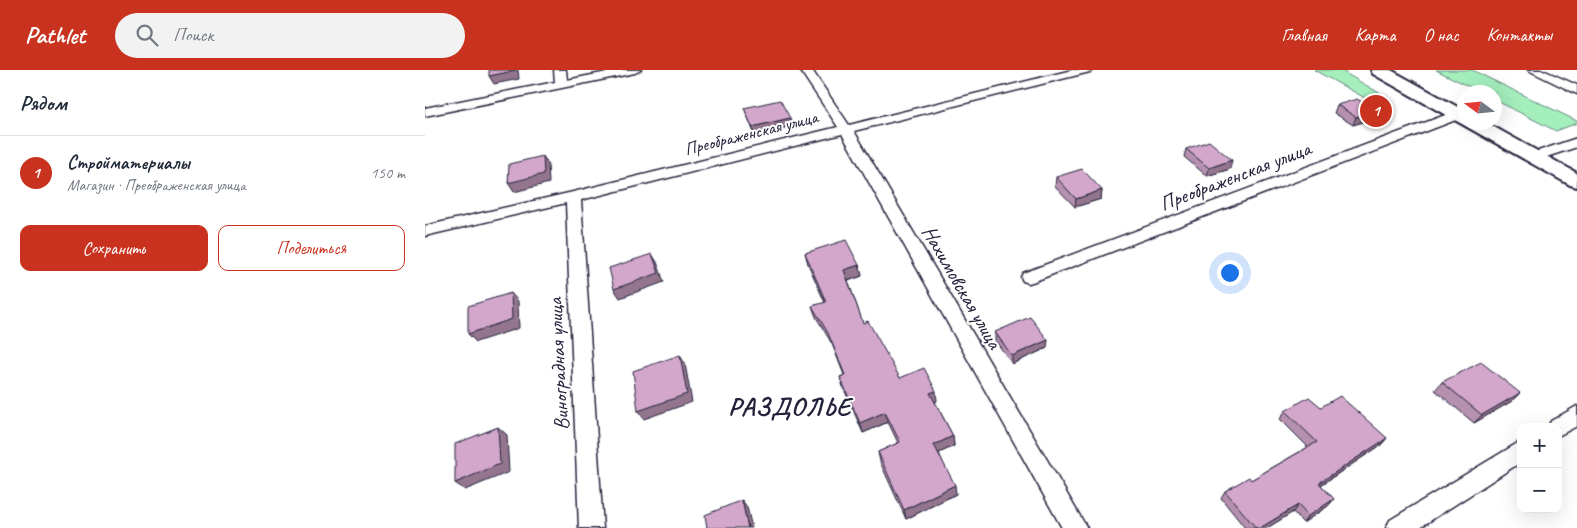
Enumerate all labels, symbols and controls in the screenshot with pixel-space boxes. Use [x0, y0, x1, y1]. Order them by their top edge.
search box [115, 13, 465, 58]
text: Pathlet [25, 20, 85, 50]
icon: search [133, 21, 161, 49]
text: Поиск [173, 23, 213, 47]
text: Главная [1282, 24, 1327, 46]
text: Карта [1355, 24, 1396, 46]
text: О нас [1424, 24, 1459, 46]
text: Контакты [1487, 24, 1552, 46]
north arrow [1457, 85, 1502, 130]
text: Рядом [20, 90, 67, 116]
pin: 1 [1360, 92, 1392, 130]
street label: Преображенская улица [682, 105, 822, 160]
street label: Преображенская улица [1156, 134, 1316, 217]
text: Стройматериалы [67, 151, 190, 175]
text: 1 [32, 163, 40, 183]
text: 150 m [371, 163, 405, 183]
text: Магазин · Преображенская улица [67, 175, 246, 195]
street label: Нахимовская улица [916, 221, 1009, 355]
button: Сохранить [20, 225, 208, 271]
button: Поделиться [218, 225, 405, 271]
your location [1217, 260, 1243, 286]
street label: Виноградная улица [541, 296, 574, 431]
district label: РАЗДОЛЬЕ [728, 390, 854, 423]
map controls [1517, 423, 1562, 513]
button: + [1517, 423, 1562, 468]
button: − [1517, 468, 1562, 513]

